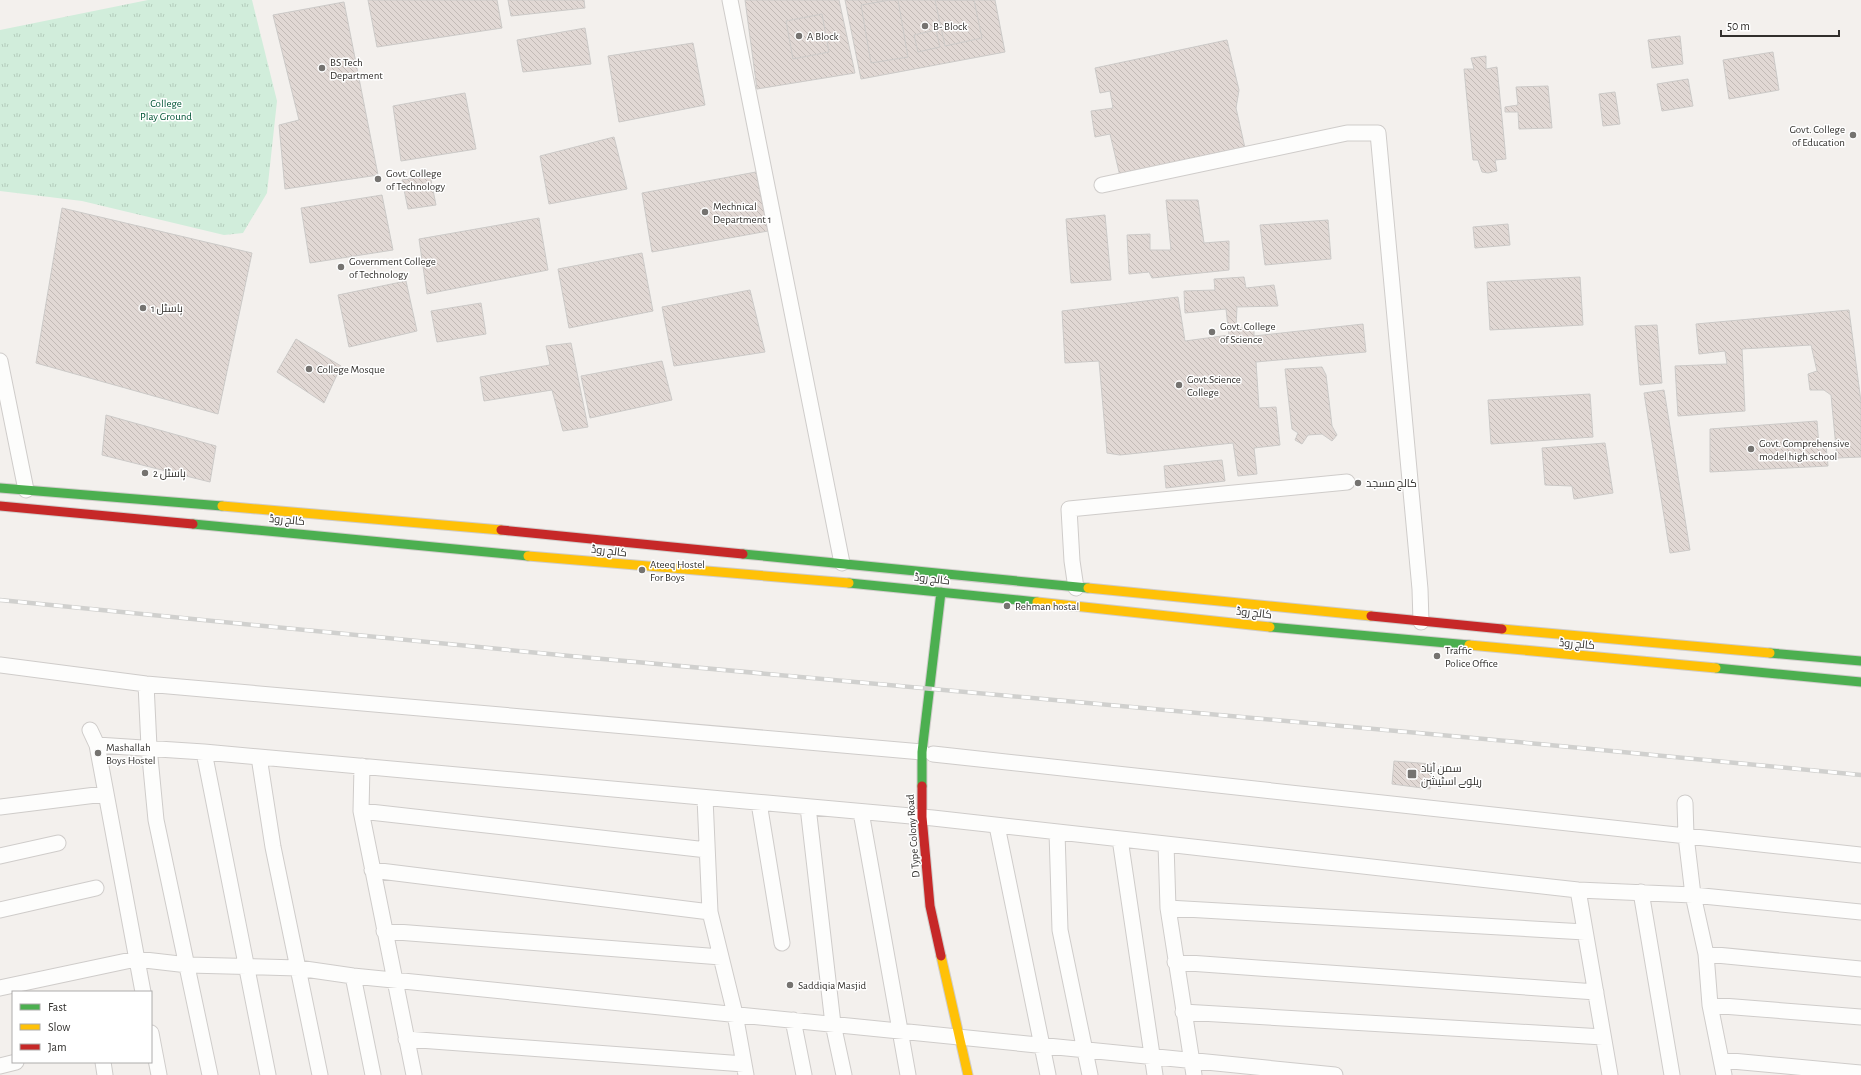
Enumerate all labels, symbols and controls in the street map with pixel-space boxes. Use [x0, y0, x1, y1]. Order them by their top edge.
scale bar [1721, 12, 1839, 38]
text: 50 m [1727, 20, 1750, 32]
marker: B- Block [920, 21, 930, 31]
place label: B- Block [933, 21, 967, 32]
marker: A Block [794, 31, 804, 41]
place label: A Block [807, 31, 838, 42]
place label: BS Tech Department [330, 57, 383, 81]
marker: BS Tech Department [317, 63, 327, 73]
park label: College Play Ground [140, 98, 192, 122]
place label: Govt. College of Education [1789, 124, 1845, 148]
marker: Govt. College of Education [1848, 130, 1858, 140]
place label: Govt. College of Technology [386, 168, 445, 192]
marker: Govt. College of Technology [373, 174, 383, 184]
place label: Mechnical Department 1 [713, 201, 771, 225]
marker: Mechnical Department 1 [700, 207, 710, 217]
place label: Government College of Technology [349, 256, 436, 280]
marker: Government College of Technology [336, 262, 346, 272]
marker: ہاسٹل 1 [138, 303, 148, 313]
place label: ہاسٹل 1 [151, 303, 183, 316]
place label: Govt. College of Science [1220, 321, 1276, 345]
marker: Govt. College of Science [1207, 327, 1217, 337]
marker: College Mosque [304, 364, 314, 374]
place label: College Mosque [317, 364, 385, 375]
place label: Govt.Science College [1187, 374, 1241, 398]
marker: Govt.Science College [1174, 380, 1184, 390]
place label: Govt. Comprehensive model high school [1759, 438, 1849, 462]
marker: Govt. Comprehensive model high school [1746, 444, 1756, 454]
marker: ہاسٹل 2 [140, 468, 150, 478]
place label: ہاسٹل 2 [153, 468, 186, 481]
marker: کالج مسجد [1353, 478, 1363, 488]
place label: کالج مسجد [1366, 478, 1417, 491]
street label: کالج روڈ [268, 513, 306, 529]
street label: کالج روڈ [590, 544, 628, 560]
place label: Ateeq Hostel For Boys [650, 559, 705, 583]
marker: Ateeq Hostel For Boys [637, 565, 647, 575]
street label: کالج روڈ [913, 572, 951, 588]
marker: Rehman hostal [1002, 601, 1012, 611]
place label: Rehman hostal [1015, 601, 1079, 612]
street label: کالج روڈ [1235, 606, 1273, 622]
street label: کالج روڈ [1558, 637, 1596, 653]
place label: Traffic Police Office [1445, 645, 1498, 669]
marker: Traffic Police Office [1432, 651, 1442, 661]
place label: Mashallah Boys Hostel [106, 742, 156, 766]
marker: Mashallah Boys Hostel [93, 748, 103, 758]
place label: سمن آباد ریلوے اسٹیشن [1421, 762, 1482, 788]
marker: سمن آباد ریلوے اسٹیشن [1406, 768, 1418, 780]
street label: D Type Colony Road [905, 794, 921, 878]
marker: Saddiqia Masjid [785, 980, 795, 990]
place label: Saddiqia Masjid [798, 980, 867, 991]
legend [12, 991, 152, 1063]
text: Fast [48, 1001, 67, 1013]
text: Slow [48, 1021, 70, 1033]
text: Jam [48, 1041, 67, 1053]

